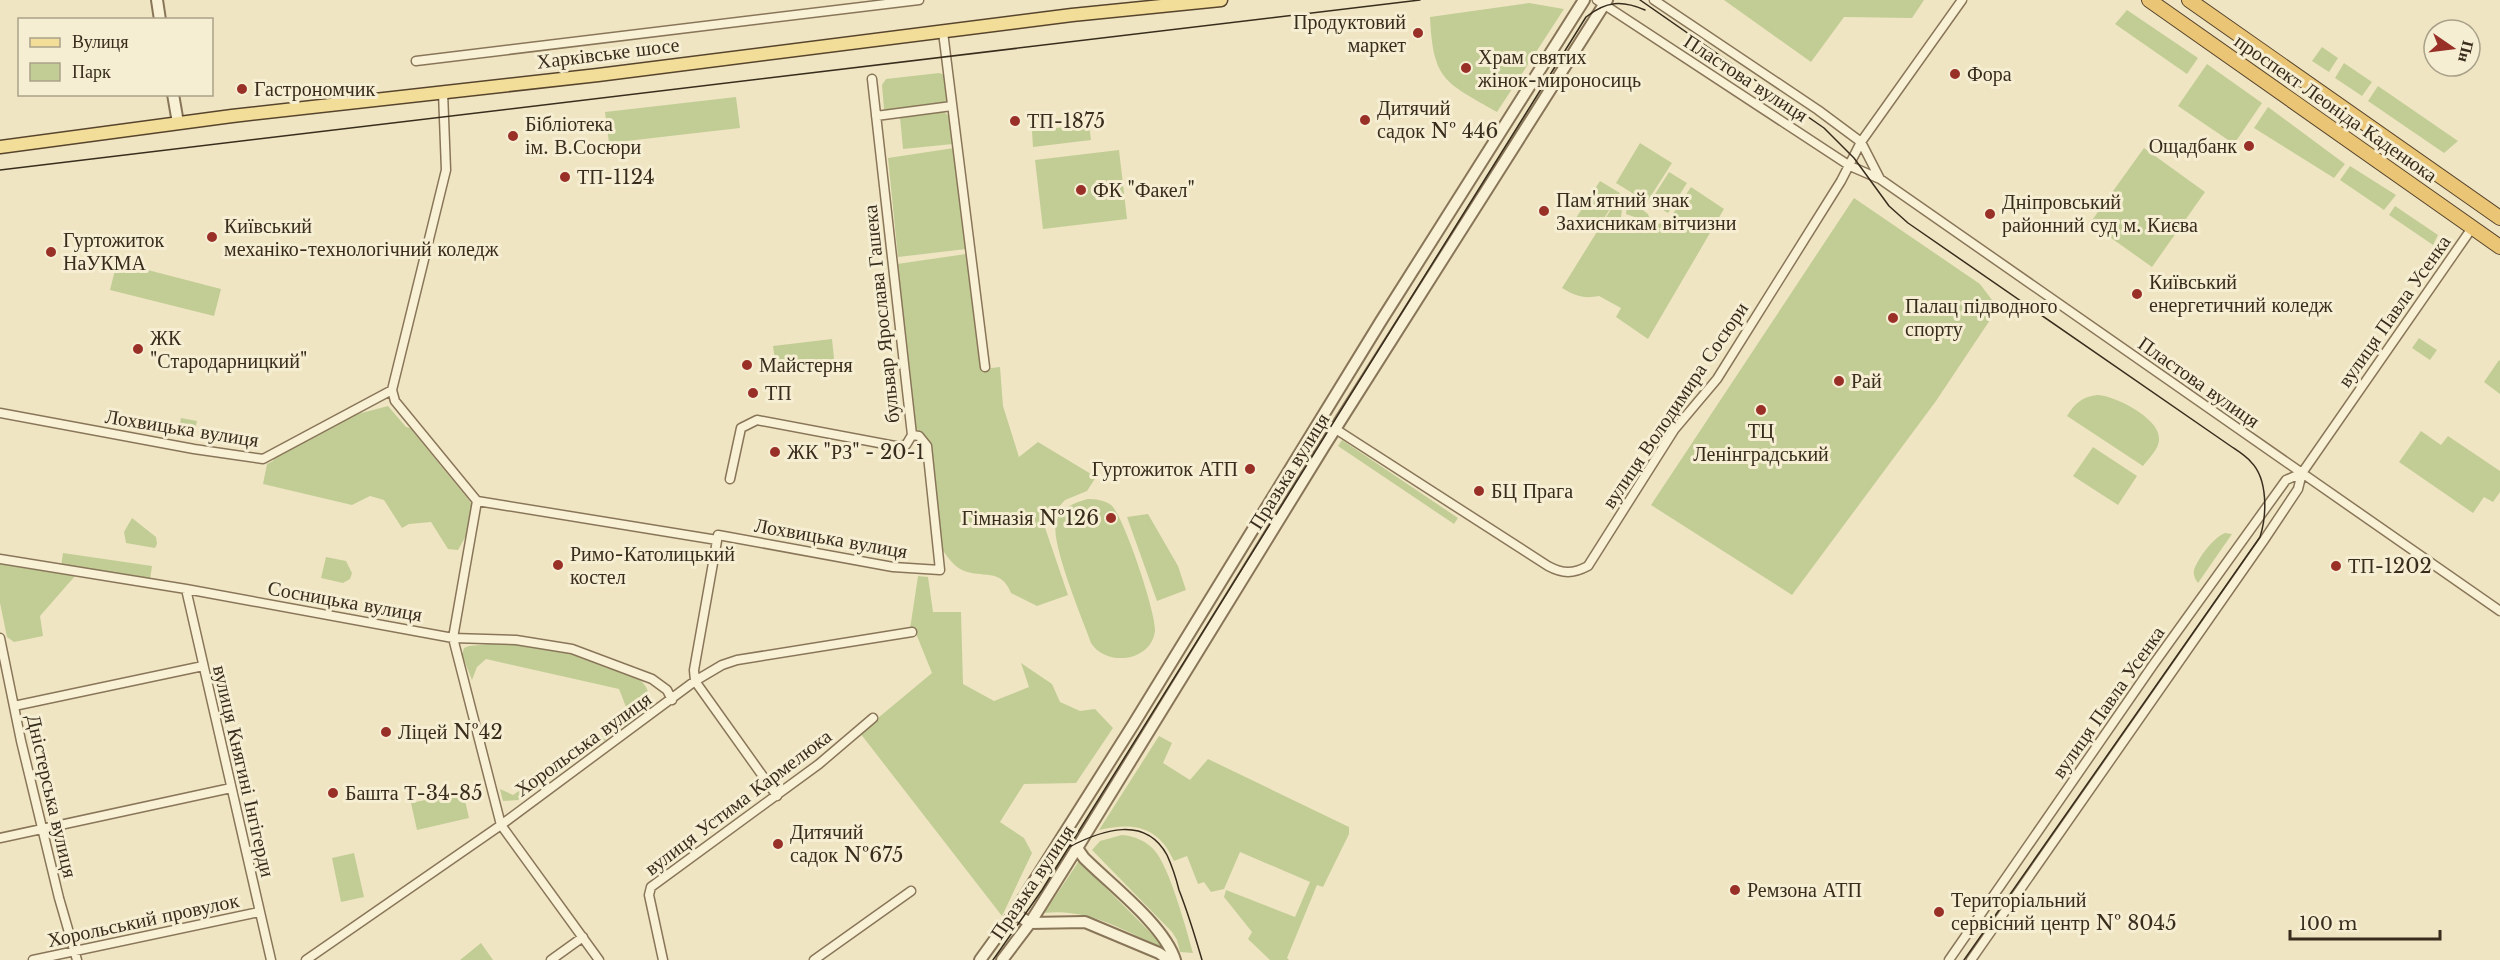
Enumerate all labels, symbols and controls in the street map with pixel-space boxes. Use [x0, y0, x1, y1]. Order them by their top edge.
place label: Продуктовий маркет [1293, 10, 1406, 57]
legend [18, 18, 213, 96]
north arrow [2422, 18, 2482, 78]
marker: Продуктовий маркет [1411, 26, 1425, 40]
street label: Пластова вулиця [1680, 29, 1812, 127]
street label: проспект Леоніда Каденюка [2230, 29, 2442, 187]
text: Вулиця [72, 31, 129, 53]
street label: Харківське шосе [535, 32, 681, 74]
text: Пн [2454, 39, 2479, 65]
place label: Храм святих жінок-мироносиць [1477, 45, 1641, 92]
text: Парк [72, 61, 111, 83]
marker: Храм святих жінок-мироносиць [1459, 61, 1473, 75]
place label: Фора [1967, 62, 2012, 86]
marker: Фора [1948, 67, 1962, 81]
place label: Гастрономчик [254, 77, 376, 101]
marker: Гастрономчик [235, 82, 249, 96]
place label: Дитячий садок № 446 [1377, 96, 1498, 143]
place label: ТП-1875 [1027, 109, 1105, 133]
place label: Бібліотека ім. В.Сосюри [525, 112, 642, 159]
marker: Дитячий садок № 446 [1358, 113, 1372, 127]
marker: ТП-1875 [1008, 114, 1022, 128]
marker: Бібліотека ім. В.Сосюри [506, 129, 520, 143]
place label: Ощадбанк [2149, 134, 2237, 158]
marker: Ощадбанк [2242, 139, 2256, 153]
place label: ТП-1124 [577, 165, 655, 189]
marker: ТП-1124 [558, 170, 572, 184]
place label: ФК "Факел" [1093, 178, 1195, 202]
marker: ФК "Факел" [1074, 183, 1088, 197]
place label: Пам'ятний знак Захисникам вітчизни [1556, 188, 1737, 235]
place label: Дніпровський районний суд м. Києва [2002, 190, 2198, 237]
street label: бульвар Ярослава Гашека [858, 204, 904, 424]
marker: Пам'ятний знак Захисникам вітчизни [1537, 204, 1551, 218]
marker: Дніпровський районний суд м. Києва [1983, 207, 1997, 221]
place label: Київський механіко-технологічний коледж [224, 214, 499, 261]
place label: Гуртожиток НаУКМА [63, 228, 165, 275]
marker: Київський механіко-технологічний коледж [205, 230, 219, 244]
street label: вулиця Павла Усенка [2333, 230, 2456, 392]
marker: Гуртожиток НаУКМА [44, 245, 58, 259]
place label: Київський енергетичний коледж [2149, 270, 2333, 317]
marker: Київський енергетичний коледж [2130, 287, 2144, 301]
place label: Палац підводного спорту [1905, 294, 2058, 341]
street label: вулиця Володимира Сосюри [1597, 297, 1753, 513]
marker: Палац підводного спорту [1886, 311, 1900, 325]
place label: ЖК "Стародарницкий" [150, 326, 307, 373]
street label: Пластова вулиця [2134, 331, 2264, 433]
marker: ЖК "Стародарницкий" [131, 342, 145, 356]
place label: Майстерня [759, 353, 853, 377]
marker: Майстерня [740, 358, 754, 372]
place label: Рай [1851, 369, 1882, 393]
marker: Рай [1832, 374, 1846, 388]
place label: ТП [765, 381, 792, 405]
marker: ТП [746, 386, 760, 400]
marker: ТЦ Ленінградський [1754, 403, 1768, 417]
street label: Лохвицька вулиця [104, 404, 260, 452]
street label: Празька вулиця [1244, 408, 1334, 534]
place label: ТЦ Ленінградський [1693, 419, 1829, 466]
place label: ЖК "РЗ" - 20-1 [787, 440, 925, 464]
marker: ЖК "РЗ" - 20-1 [768, 445, 782, 459]
place label: Гуртожиток АТП [1092, 457, 1238, 481]
marker: Гуртожиток АТП [1243, 462, 1257, 476]
place label: БЦ Прага [1491, 479, 1573, 503]
marker: БЦ Прага [1472, 484, 1486, 498]
place label: Гімназія №126 [961, 506, 1099, 530]
marker: Гімназія №126 [1104, 511, 1118, 525]
street label: Лохвицька вулиця [753, 513, 909, 563]
place label: Римо-Католицький костел [570, 542, 735, 589]
place label: ТП-1202 [2348, 554, 2432, 578]
marker: Римо-Католицький костел [551, 558, 565, 572]
marker: ТП-1202 [2329, 559, 2343, 573]
street label: Сосницька вулиця [266, 576, 424, 626]
street label: вулиця Павла Усенка [2047, 621, 2170, 783]
street label: вулиця Княгині Інгігерди [208, 663, 280, 880]
street label: Хорольська вулиця [510, 687, 656, 801]
street label: Дністерська вулиця [22, 712, 82, 880]
place label: Ліцей №42 [398, 720, 503, 744]
street label: вулиця Устима Кармелюка [640, 724, 836, 880]
marker: Ліцей №42 [379, 725, 393, 739]
place label: Башта Т-34-85 [345, 781, 483, 805]
marker: Башта Т-34-85 [326, 786, 340, 800]
place label: Дитячий садок №675 [790, 820, 903, 867]
street label: Празька вулиця [985, 820, 1079, 944]
marker: Дитячий садок №675 [771, 837, 785, 851]
place label: Ремзона АТП [1747, 878, 1862, 902]
marker: Ремзона АТП [1728, 883, 1742, 897]
street label: Хорольський провулок [45, 888, 241, 952]
place label: Територіальний сервісний центр № 8045 [1951, 888, 2177, 935]
scale bar [2290, 903, 2440, 941]
marker: Територіальний сервісний центр № 8045 [1932, 905, 1946, 919]
text: 100 m [2299, 913, 2357, 935]

